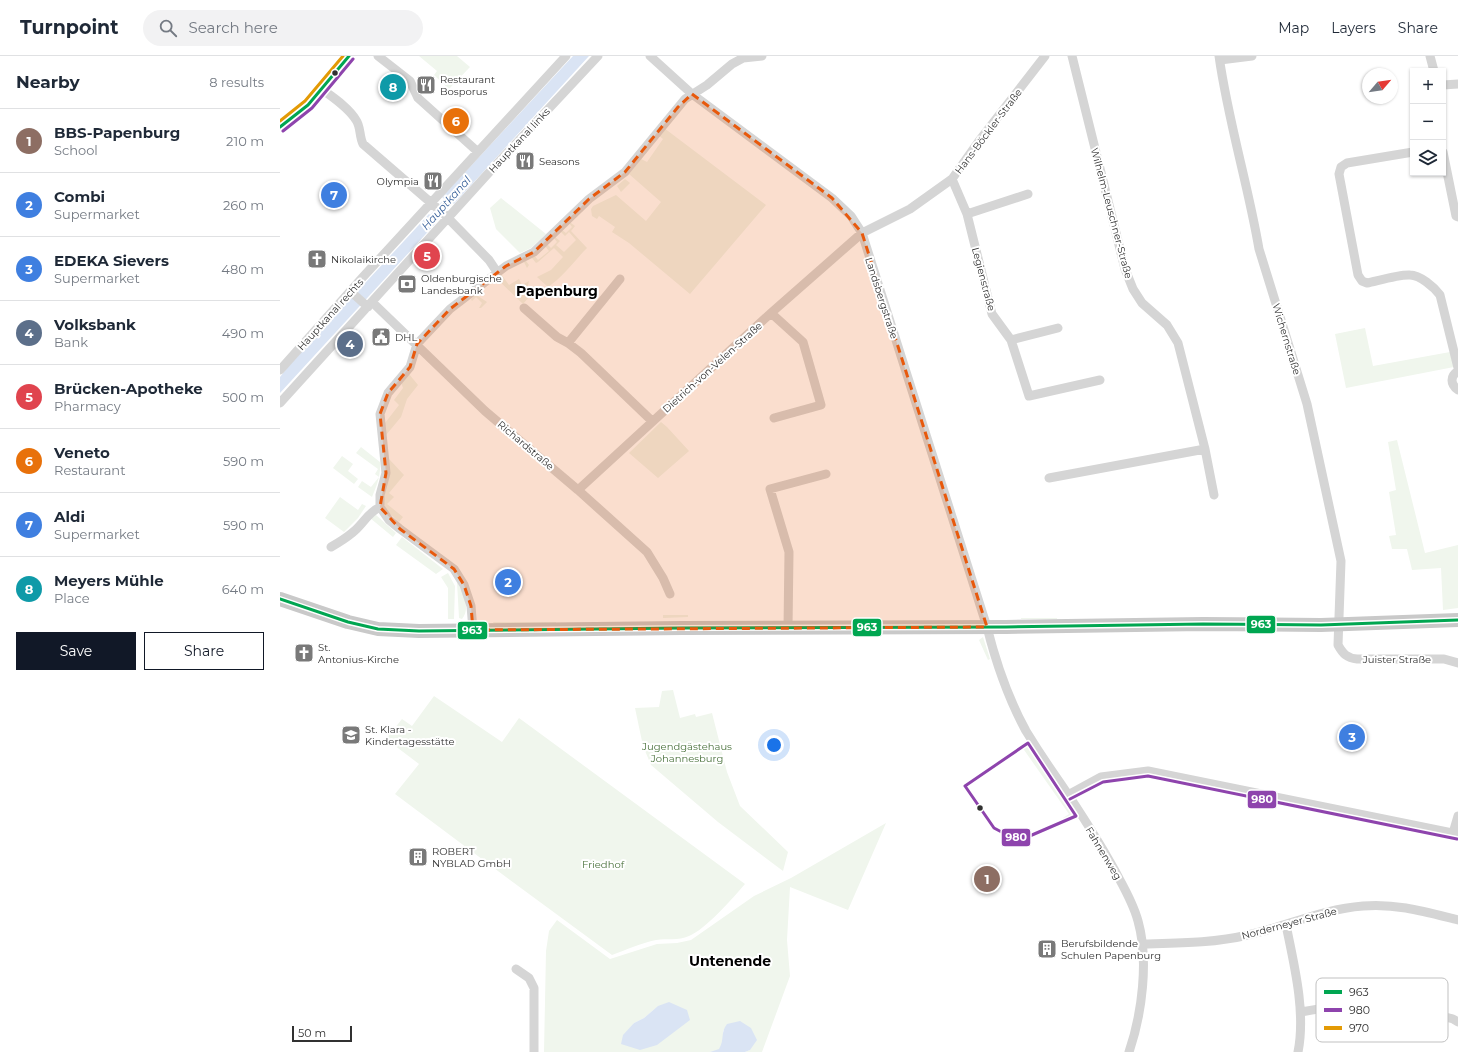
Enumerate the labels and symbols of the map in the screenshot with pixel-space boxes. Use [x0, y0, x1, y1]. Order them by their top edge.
unlabelled marker [330, 68, 340, 78]
north arrow [1362, 68, 1398, 104]
pin: 8 [380, 72, 406, 102]
place label: Restaurant Bosporus [440, 73, 495, 98]
restaurant icon: Restaurant Bosporus [415, 74, 437, 96]
street label: Hans-Böckler-Straße [952, 86, 1025, 177]
street label: Hauptkanal links [486, 105, 553, 176]
pin: 6 [443, 106, 469, 136]
street label: Wilhelm-Leuschner-Straße [1088, 146, 1135, 280]
restaurant icon: Seasons [514, 150, 536, 172]
place label: Seasons [539, 155, 580, 168]
restaurant icon: Olympia [422, 170, 444, 192]
water label: Hauptkanal [418, 173, 474, 233]
place label: Olympia [377, 175, 419, 188]
pin: 7 [321, 180, 347, 210]
pin: 5 [414, 241, 440, 271]
street label: Legienstraße [969, 246, 998, 312]
church icon: Nikolaikirche [306, 248, 328, 270]
place label: Nikolaikirche [331, 253, 396, 266]
street label: Landsbergstraße [862, 256, 901, 341]
place label: Oldenburgische Landesbank [421, 272, 502, 297]
bank icon: Oldenburgische Landesbank [396, 273, 418, 295]
street label: Hauptkanal rechts [295, 276, 366, 353]
district label: Papenburg [516, 282, 598, 300]
street label: Wichernstraße [1270, 302, 1304, 376]
street label: Dietrich-von-Velen-Straße [660, 319, 765, 416]
public building icon: DHL [370, 326, 392, 348]
pin: 4 [337, 329, 363, 359]
place label: DHL [395, 331, 417, 344]
street label: Richardstraße [495, 418, 557, 473]
pin: 2 [495, 567, 521, 597]
line badge: 963 [1246, 615, 1276, 634]
text: 963 [1251, 617, 1272, 631]
line badge: 963 [852, 618, 882, 637]
text: 963 [857, 620, 878, 634]
line badge: 963 [457, 621, 488, 640]
text: 963 [462, 623, 483, 637]
place label: St. Antonius-Kirche [318, 641, 399, 666]
church icon: St. Antonius-Kirche [293, 642, 315, 664]
street label: Juister Straße [1362, 653, 1431, 666]
pin: 3 [1339, 722, 1365, 752]
place label: St. Klara - Kindertagesstätte [365, 723, 455, 748]
school or university icon: St. Klara - Kindertagesstätte [340, 724, 362, 746]
your location [764, 735, 784, 755]
park label: Jugendgästehaus Johannesburg [641, 740, 732, 765]
line badge: 980 [1247, 790, 1277, 809]
text: 980 [1251, 792, 1273, 806]
unlabelled marker [975, 803, 985, 813]
street label: Fahnenweg [1083, 824, 1125, 882]
line badge: 980 [1001, 828, 1031, 847]
text: 980 [1005, 830, 1027, 844]
place label: ROBERT NYBLAD GmbH [432, 845, 511, 870]
building icon: ROBERT NYBLAD GmbH [407, 846, 429, 868]
park label: Friedhof [582, 858, 625, 871]
pin: 1 [974, 864, 1000, 894]
street label: Norderneyer Straße [1240, 905, 1338, 942]
place label: Berufsbildende Schulen Papenburg [1061, 937, 1161, 962]
building icon: Berufsbildende Schulen Papenburg [1036, 938, 1058, 960]
district label: Untenende [689, 952, 771, 970]
legend [1316, 978, 1448, 1042]
text: 963 [1349, 985, 1369, 999]
text: 980 [1349, 1003, 1370, 1017]
text: 970 [1349, 1021, 1369, 1035]
scale bar [292, 1024, 352, 1043]

